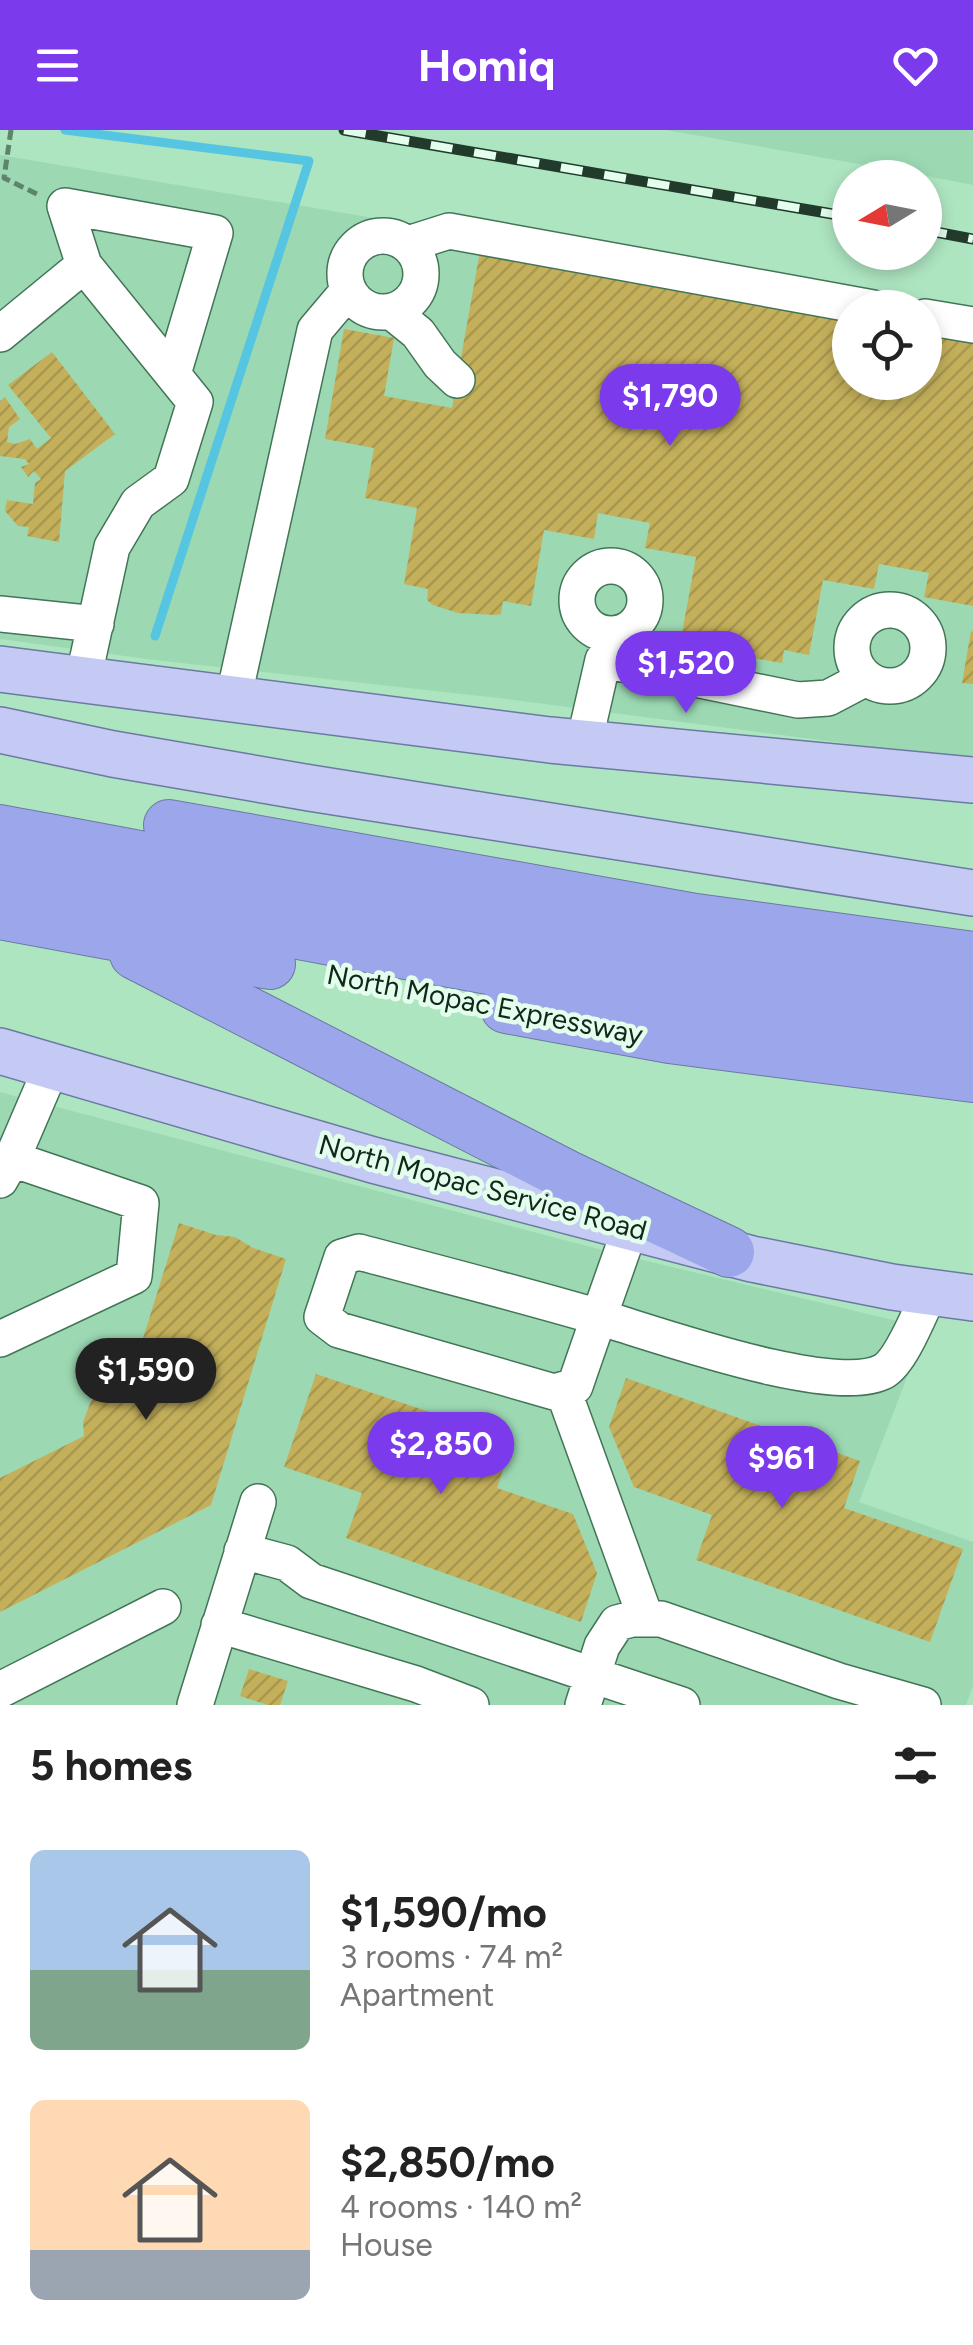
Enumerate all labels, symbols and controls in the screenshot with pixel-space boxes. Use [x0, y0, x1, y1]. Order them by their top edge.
icon: menu [30, 38, 85, 93]
text: Homiq [418, 38, 555, 92]
icon: heart [888, 38, 943, 93]
north arrow [832, 160, 942, 270]
map controls [832, 160, 942, 400]
button: locate [832, 290, 942, 400]
pin: $1,790 [589, 364, 751, 449]
text: $1,790 [622, 377, 718, 415]
pin: $1,520 [605, 631, 767, 716]
text: $1,520 [637, 644, 735, 682]
street label: North Mopac Expressway [324, 957, 646, 1051]
street label: North Mopac Service Road [315, 1127, 651, 1247]
pin: $1,590 [65, 1338, 227, 1423]
text: $1,590 [97, 1351, 195, 1389]
pin: $2,850 [360, 1412, 522, 1497]
text: $2,850 [389, 1425, 493, 1463]
pin: $961 [723, 1426, 841, 1511]
text: $961 [748, 1439, 816, 1477]
icon: filters [888, 1738, 943, 1793]
text: 5 homes [30, 1740, 192, 1791]
text: $1,590/mo [340, 1887, 547, 1938]
icon: home [110, 1890, 230, 2010]
text: 3 rooms · 74 m² [340, 1938, 563, 1976]
text: Apartment [340, 1976, 494, 2014]
text: $2,850/mo [340, 2137, 555, 2188]
icon: home [110, 2140, 230, 2260]
text: 4 rooms · 140 m² [340, 2188, 582, 2226]
text: House [340, 2226, 433, 2264]

